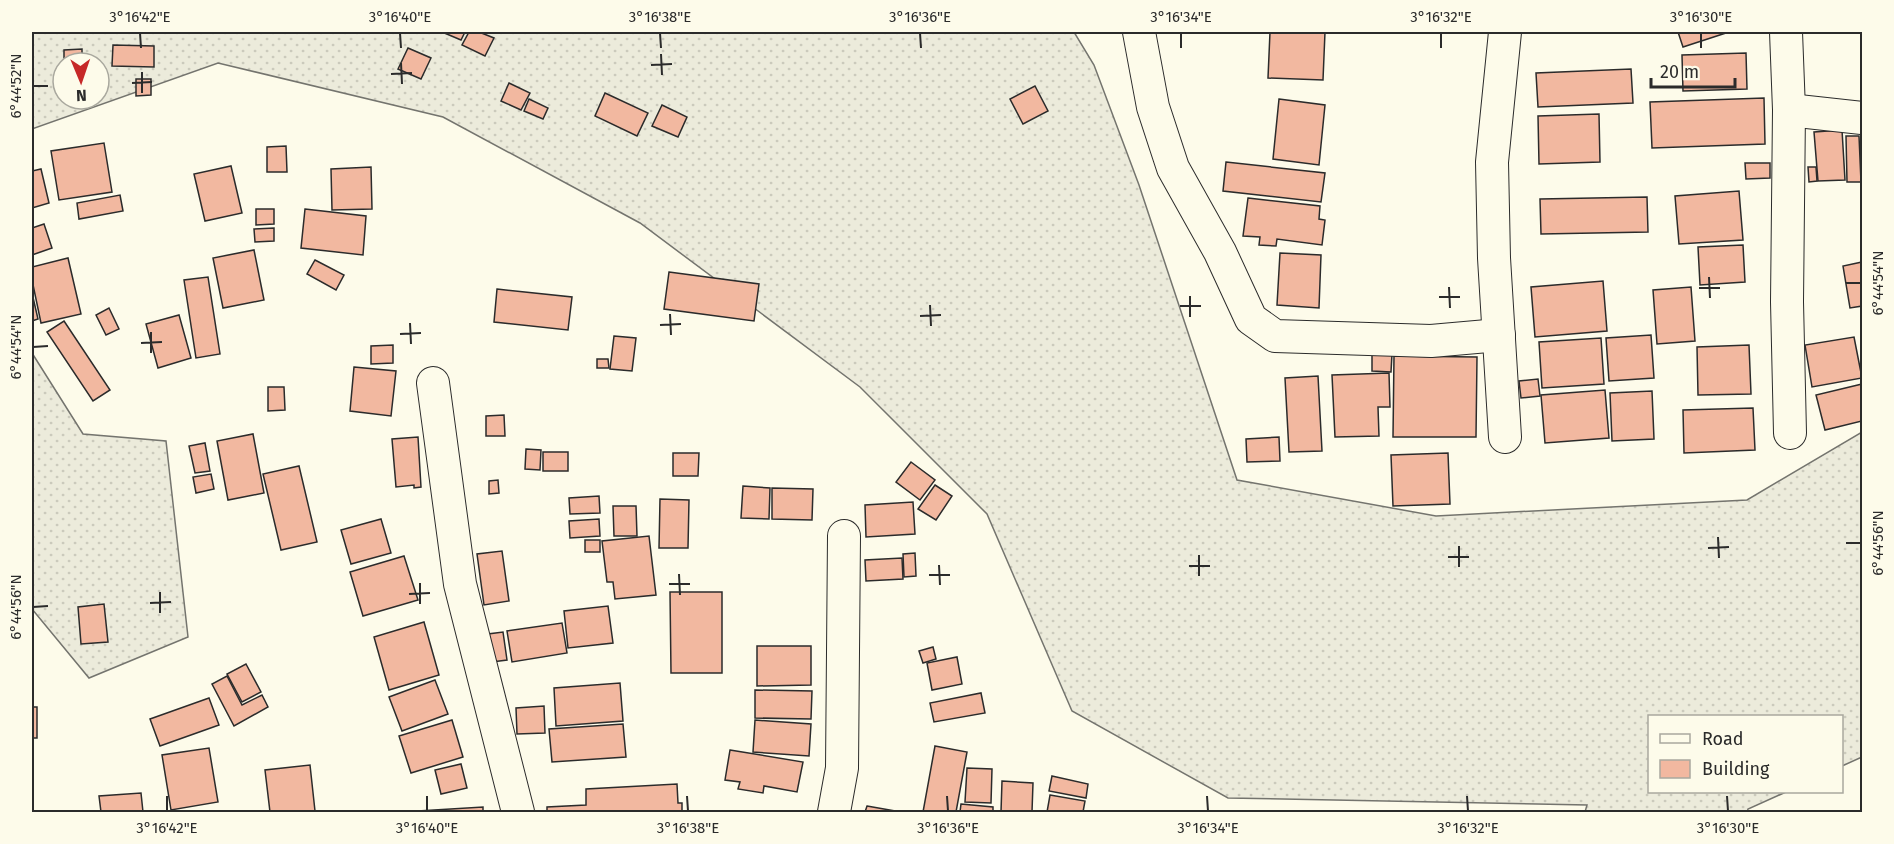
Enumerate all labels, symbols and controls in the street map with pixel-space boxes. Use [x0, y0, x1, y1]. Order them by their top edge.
text: 3°16'42"E [109, 8, 171, 26]
text: 3°16'40"E [369, 8, 431, 26]
text: 3°16'38"E [629, 8, 691, 26]
text: 3°16'36"E [889, 8, 951, 26]
text: 3°16'34"E [1150, 8, 1212, 26]
text: 3°16'32"E [1410, 8, 1472, 26]
text: 3°16'30"E [1670, 8, 1732, 26]
north arrow [51, 51, 111, 111]
scale bar [1651, 51, 1735, 89]
text: 6°44'52"N [7, 53, 25, 119]
text: 20 m [1660, 61, 1699, 83]
text: N [76, 86, 87, 105]
text: 6°44'54"N [1869, 250, 1887, 316]
text: 6°44'54"N [7, 314, 25, 380]
text: 6°44'56"N [1869, 510, 1887, 576]
text: 6°44'56"N [7, 574, 25, 640]
legend [1648, 715, 1843, 793]
text: Road [1702, 728, 1744, 750]
text: Building [1702, 758, 1770, 780]
text: 3°16'42"E [136, 819, 198, 837]
text: 3°16'40"E [396, 819, 458, 837]
text: 3°16'38"E [657, 819, 719, 837]
text: 3°16'36"E [917, 819, 979, 837]
text: 3°16'34"E [1177, 819, 1239, 837]
text: 3°16'32"E [1437, 819, 1499, 837]
text: 3°16'30"E [1697, 819, 1759, 837]

